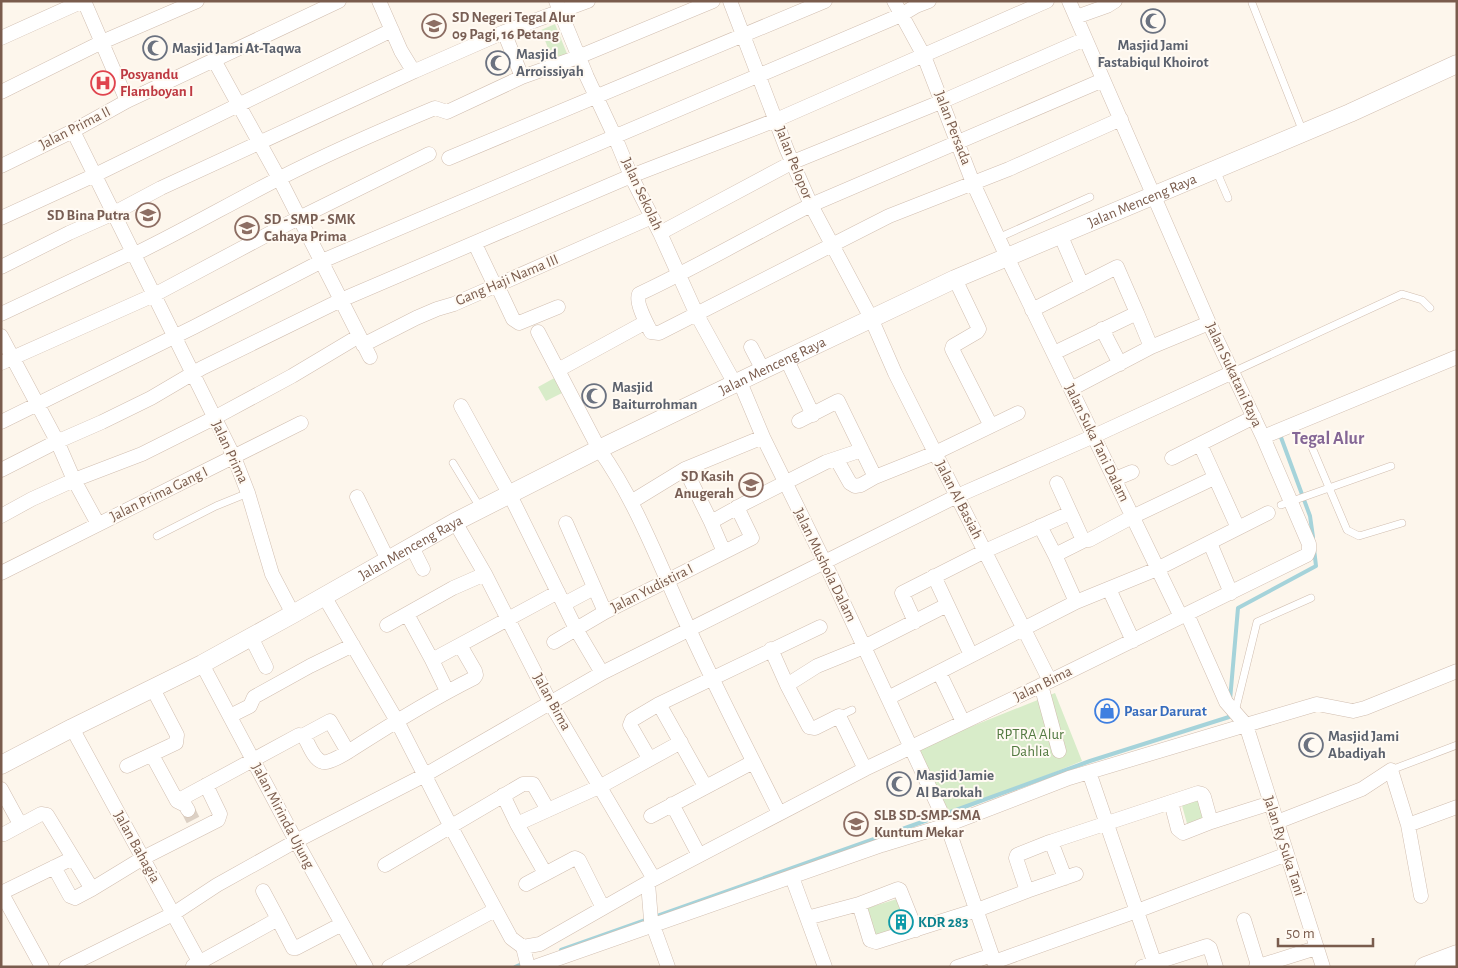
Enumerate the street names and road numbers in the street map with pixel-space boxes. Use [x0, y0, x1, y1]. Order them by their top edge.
street label: Jalan Persada [932, 89, 974, 167]
street label: Jalan Prima II [37, 104, 113, 152]
street label: Jalan Pelopor [773, 125, 815, 202]
street label: Jalan Sekolah [619, 155, 665, 233]
street label: Jalan Menceng Raya [1086, 171, 1199, 230]
street label: Gang Haji Nama III [453, 252, 561, 308]
street label: Jalan Sukatani Raya [1203, 320, 1265, 430]
street label: Jalan Menceng Raya [717, 334, 828, 397]
street label: Jalan Suka Tani Dalam [1062, 382, 1132, 504]
street label: Jalan Prima [209, 418, 251, 486]
street label: Jalan Al Basiah [933, 458, 985, 542]
street label: Jalan Prima Gang I [108, 464, 210, 524]
street label: Jalan Mushola Dalam [791, 506, 859, 624]
street label: Jalan Menceng Raya [356, 512, 465, 582]
street label: Jalan Yudistira I [608, 561, 696, 615]
street label: Jalan Bima [1012, 664, 1074, 704]
street label: Jalan Bima [530, 671, 574, 733]
street label: Jalan Mirinda Ujung [249, 761, 317, 872]
street label: Jalan Ry Suka Tani [1261, 794, 1307, 898]
street label: Jalan Bahagia [111, 809, 163, 885]

